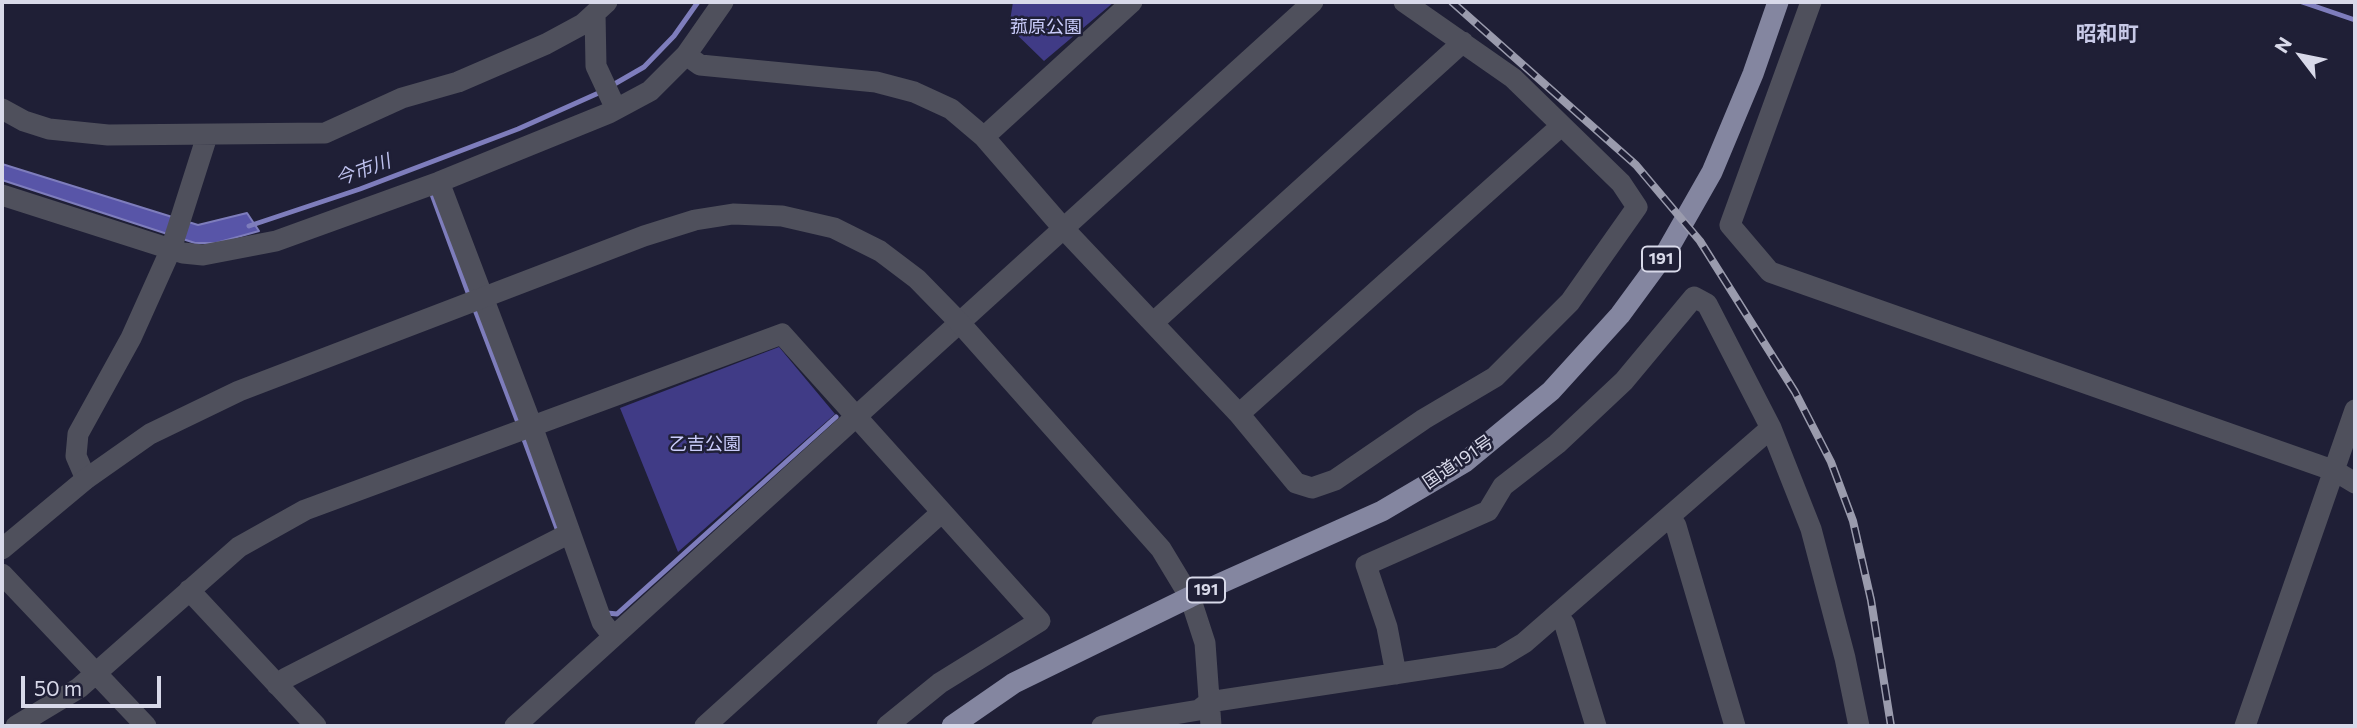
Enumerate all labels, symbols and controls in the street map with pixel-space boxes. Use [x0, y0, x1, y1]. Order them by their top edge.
park label: 菰原公園 [1010, 16, 1082, 38]
district label: 昭和町 [2076, 21, 2138, 47]
north arrow [2266, 21, 2336, 91]
text: N [2269, 32, 2296, 57]
water label: 今市川 [332, 150, 394, 190]
road number: 191 [1642, 246, 1680, 272]
street label: 国道191号 [1419, 431, 1497, 493]
park label: 乙吉公園 [669, 433, 741, 455]
road number: 191 [1187, 578, 1225, 603]
scale bar [24, 662, 164, 706]
text: 50 m [34, 675, 82, 700]

